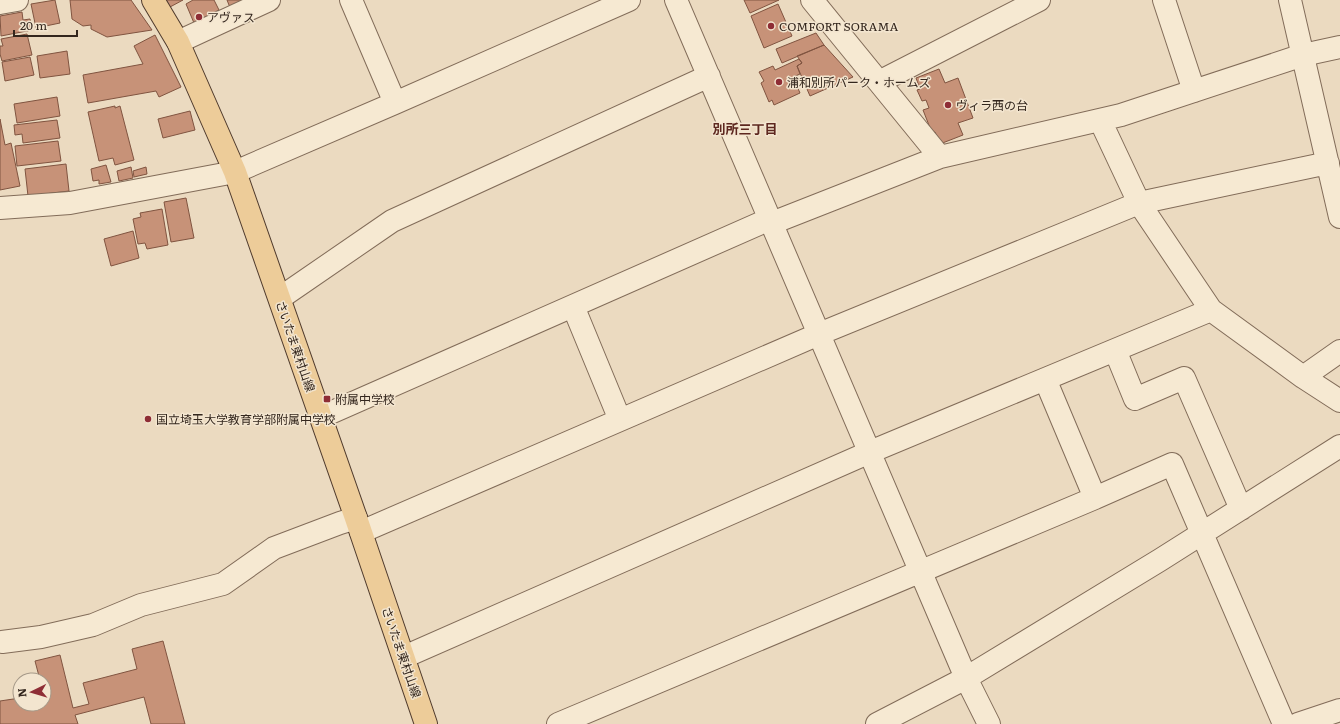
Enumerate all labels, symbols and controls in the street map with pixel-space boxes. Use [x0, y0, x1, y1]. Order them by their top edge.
place label: アヴァス [207, 8, 255, 26]
scale bar [14, 12, 77, 38]
marker: アヴァス [194, 12, 204, 22]
text: 20 m [20, 16, 47, 34]
place label: COMFORT SORAMA [779, 17, 898, 35]
marker: COMFORT SORAMA [766, 21, 776, 31]
place label: 浦和別所パーク・ホームズ [787, 73, 930, 91]
marker: 浦和別所パーク・ホームズ [774, 77, 784, 87]
place label: ヴィラ西の台 [956, 96, 1028, 114]
marker: ヴィラ西の台 [943, 100, 953, 110]
district label: 別所三丁目 [712, 119, 778, 138]
street label: さいたま東村山線 [272, 298, 320, 394]
place label: 附属中学校 [335, 390, 395, 408]
marker: 附属中学校 [322, 394, 332, 404]
place label: 国立埼玉大学教育学部附属中学校 [156, 410, 336, 428]
marker: 国立埼玉大学教育学部附属中学校 [143, 414, 153, 424]
street label: さいたま東村山線 [378, 604, 426, 700]
north arrow [12, 672, 52, 712]
text: N [13, 688, 29, 698]

